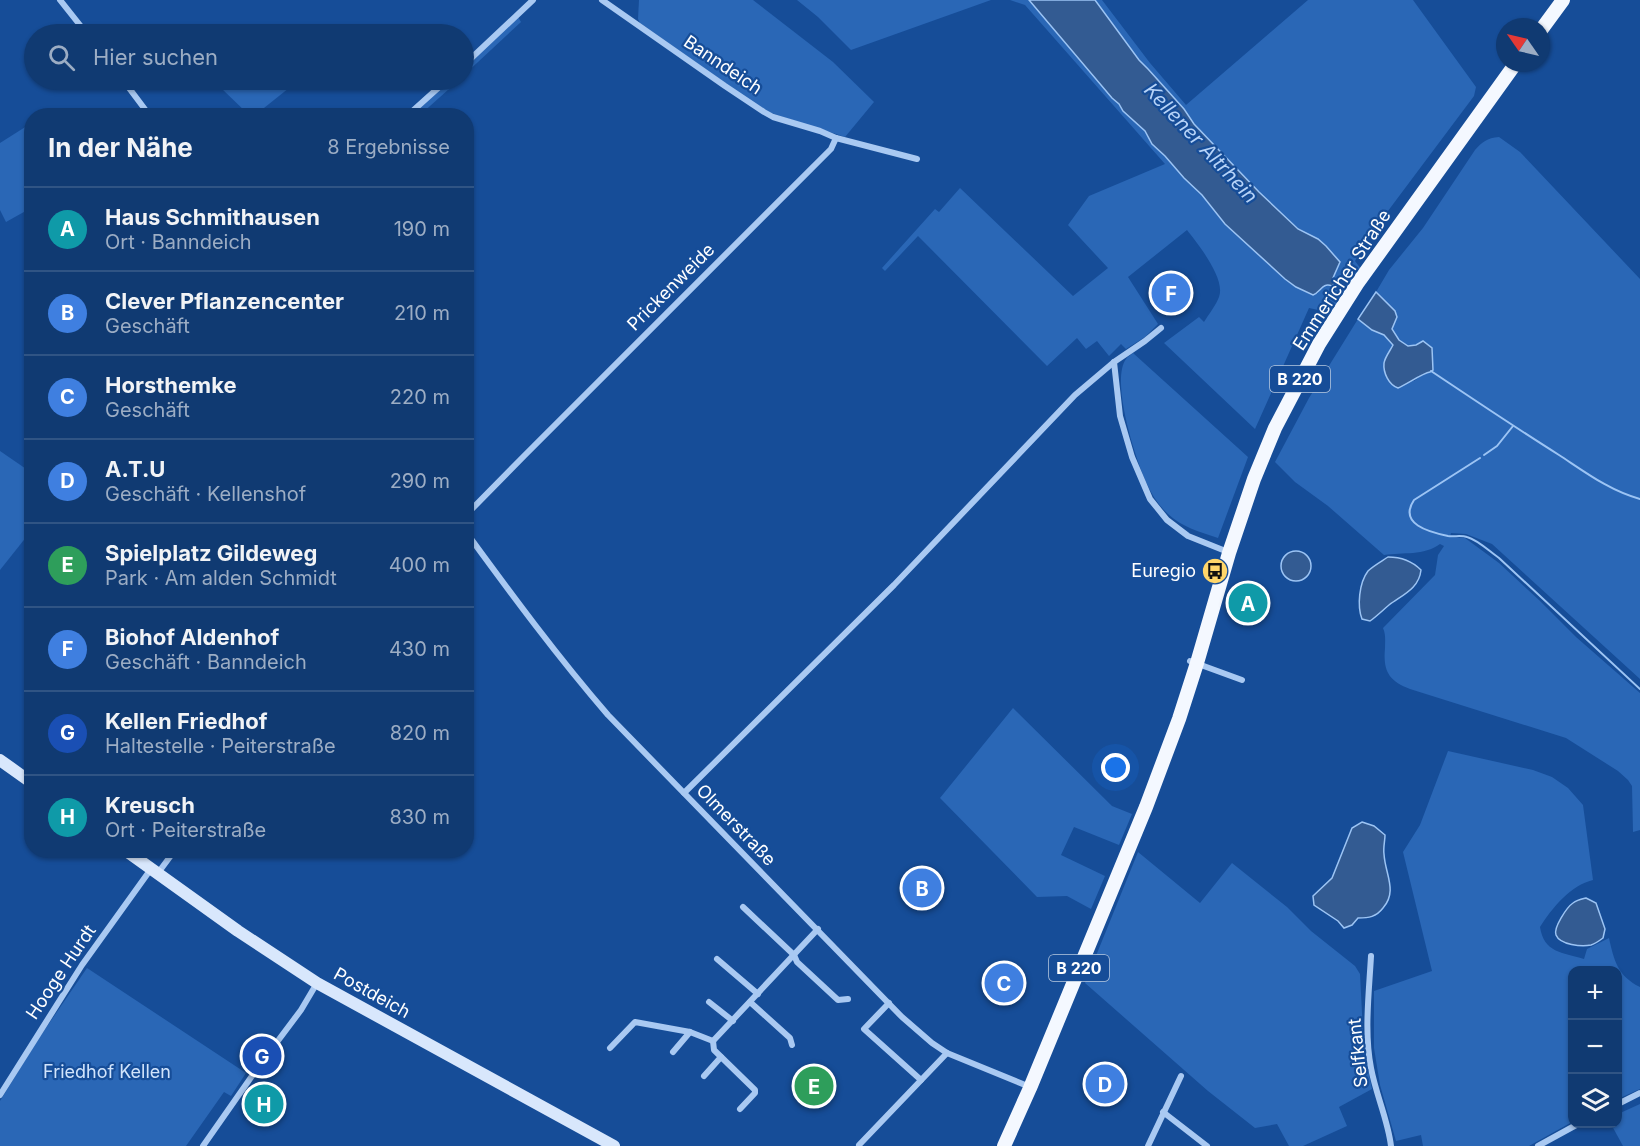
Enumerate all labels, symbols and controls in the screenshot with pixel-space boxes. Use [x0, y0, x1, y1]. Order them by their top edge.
north arrow [1496, 18, 1550, 72]
search box [24, 24, 474, 90]
street label: Banndeich [680, 31, 766, 98]
icon: search [45, 41, 78, 74]
text: Hier suchen [93, 44, 218, 70]
water label: Kellener Altrhein [1139, 78, 1263, 208]
text: In der Nähe [48, 132, 193, 163]
text: 8 Ergebnisse [327, 135, 450, 159]
text: Haus Schmithausen [105, 204, 320, 230]
street label: Emmericher Straße [1288, 205, 1395, 354]
text: A [60, 217, 75, 241]
text: 190 m [394, 217, 450, 241]
text: Ort · Banndeich [105, 230, 252, 254]
street label: Prickenweide [623, 239, 719, 335]
pin: F [1152, 270, 1190, 316]
text: Clever Pflanzencenter [105, 288, 344, 314]
text: B [61, 301, 74, 325]
text: 210 m [394, 301, 450, 325]
text: Geschäft [105, 314, 190, 338]
road number: B 220 [1270, 366, 1330, 392]
text: Horsthemke [105, 372, 237, 398]
text: C [60, 385, 75, 409]
text: 220 m [390, 385, 450, 409]
text: Geschäft [105, 398, 190, 422]
text: A.T.U [105, 456, 165, 482]
text: D [60, 469, 75, 493]
text: 290 m [390, 469, 450, 493]
text: Geschäft · Kellenshof [105, 482, 306, 506]
text: Spielplatz Gildeweg [105, 540, 317, 566]
text: E [61, 553, 74, 577]
text: 400 m [389, 553, 450, 577]
bus stop icon: Euregio [1200, 556, 1230, 586]
place label: Euregio [1131, 560, 1196, 581]
text: Park · Am alden Schmidt [105, 566, 337, 590]
pin: A [1228, 580, 1268, 626]
text: Biohof Aldenhof [105, 624, 279, 650]
text: F [62, 637, 73, 661]
text: 430 m [389, 637, 450, 661]
text: Geschäft · Banndeich [105, 650, 307, 674]
text: Kellen Friedhof [105, 708, 267, 734]
text: G [60, 721, 75, 745]
text: 820 m [390, 721, 450, 745]
text: Haltestelle · Peiterstraße [105, 734, 336, 758]
your location [1101, 753, 1130, 782]
street label: Olmerstraße [692, 780, 780, 870]
text: Kreusch [105, 792, 195, 818]
text: H [60, 805, 75, 829]
text: 830 m [390, 805, 450, 829]
text: Ort · Peiterstraße [105, 818, 266, 842]
pin: B [902, 866, 942, 910]
street label: Hooge Hurdt [21, 920, 100, 1023]
road number: B 220 [1049, 955, 1109, 981]
pin: C [984, 960, 1024, 1006]
street label: Postdeich [330, 963, 414, 1022]
map controls [1568, 966, 1622, 1128]
button: + [1568, 966, 1622, 1020]
street label: Selfkant [1343, 1017, 1372, 1089]
button: − [1568, 1020, 1622, 1074]
pin: G [242, 1034, 282, 1078]
park label: Friedhof Kellen [43, 1061, 171, 1082]
pin: D [1086, 1062, 1124, 1106]
pin: E [794, 1064, 834, 1108]
button: layers [1568, 1074, 1622, 1128]
pin: H [244, 1082, 284, 1126]

